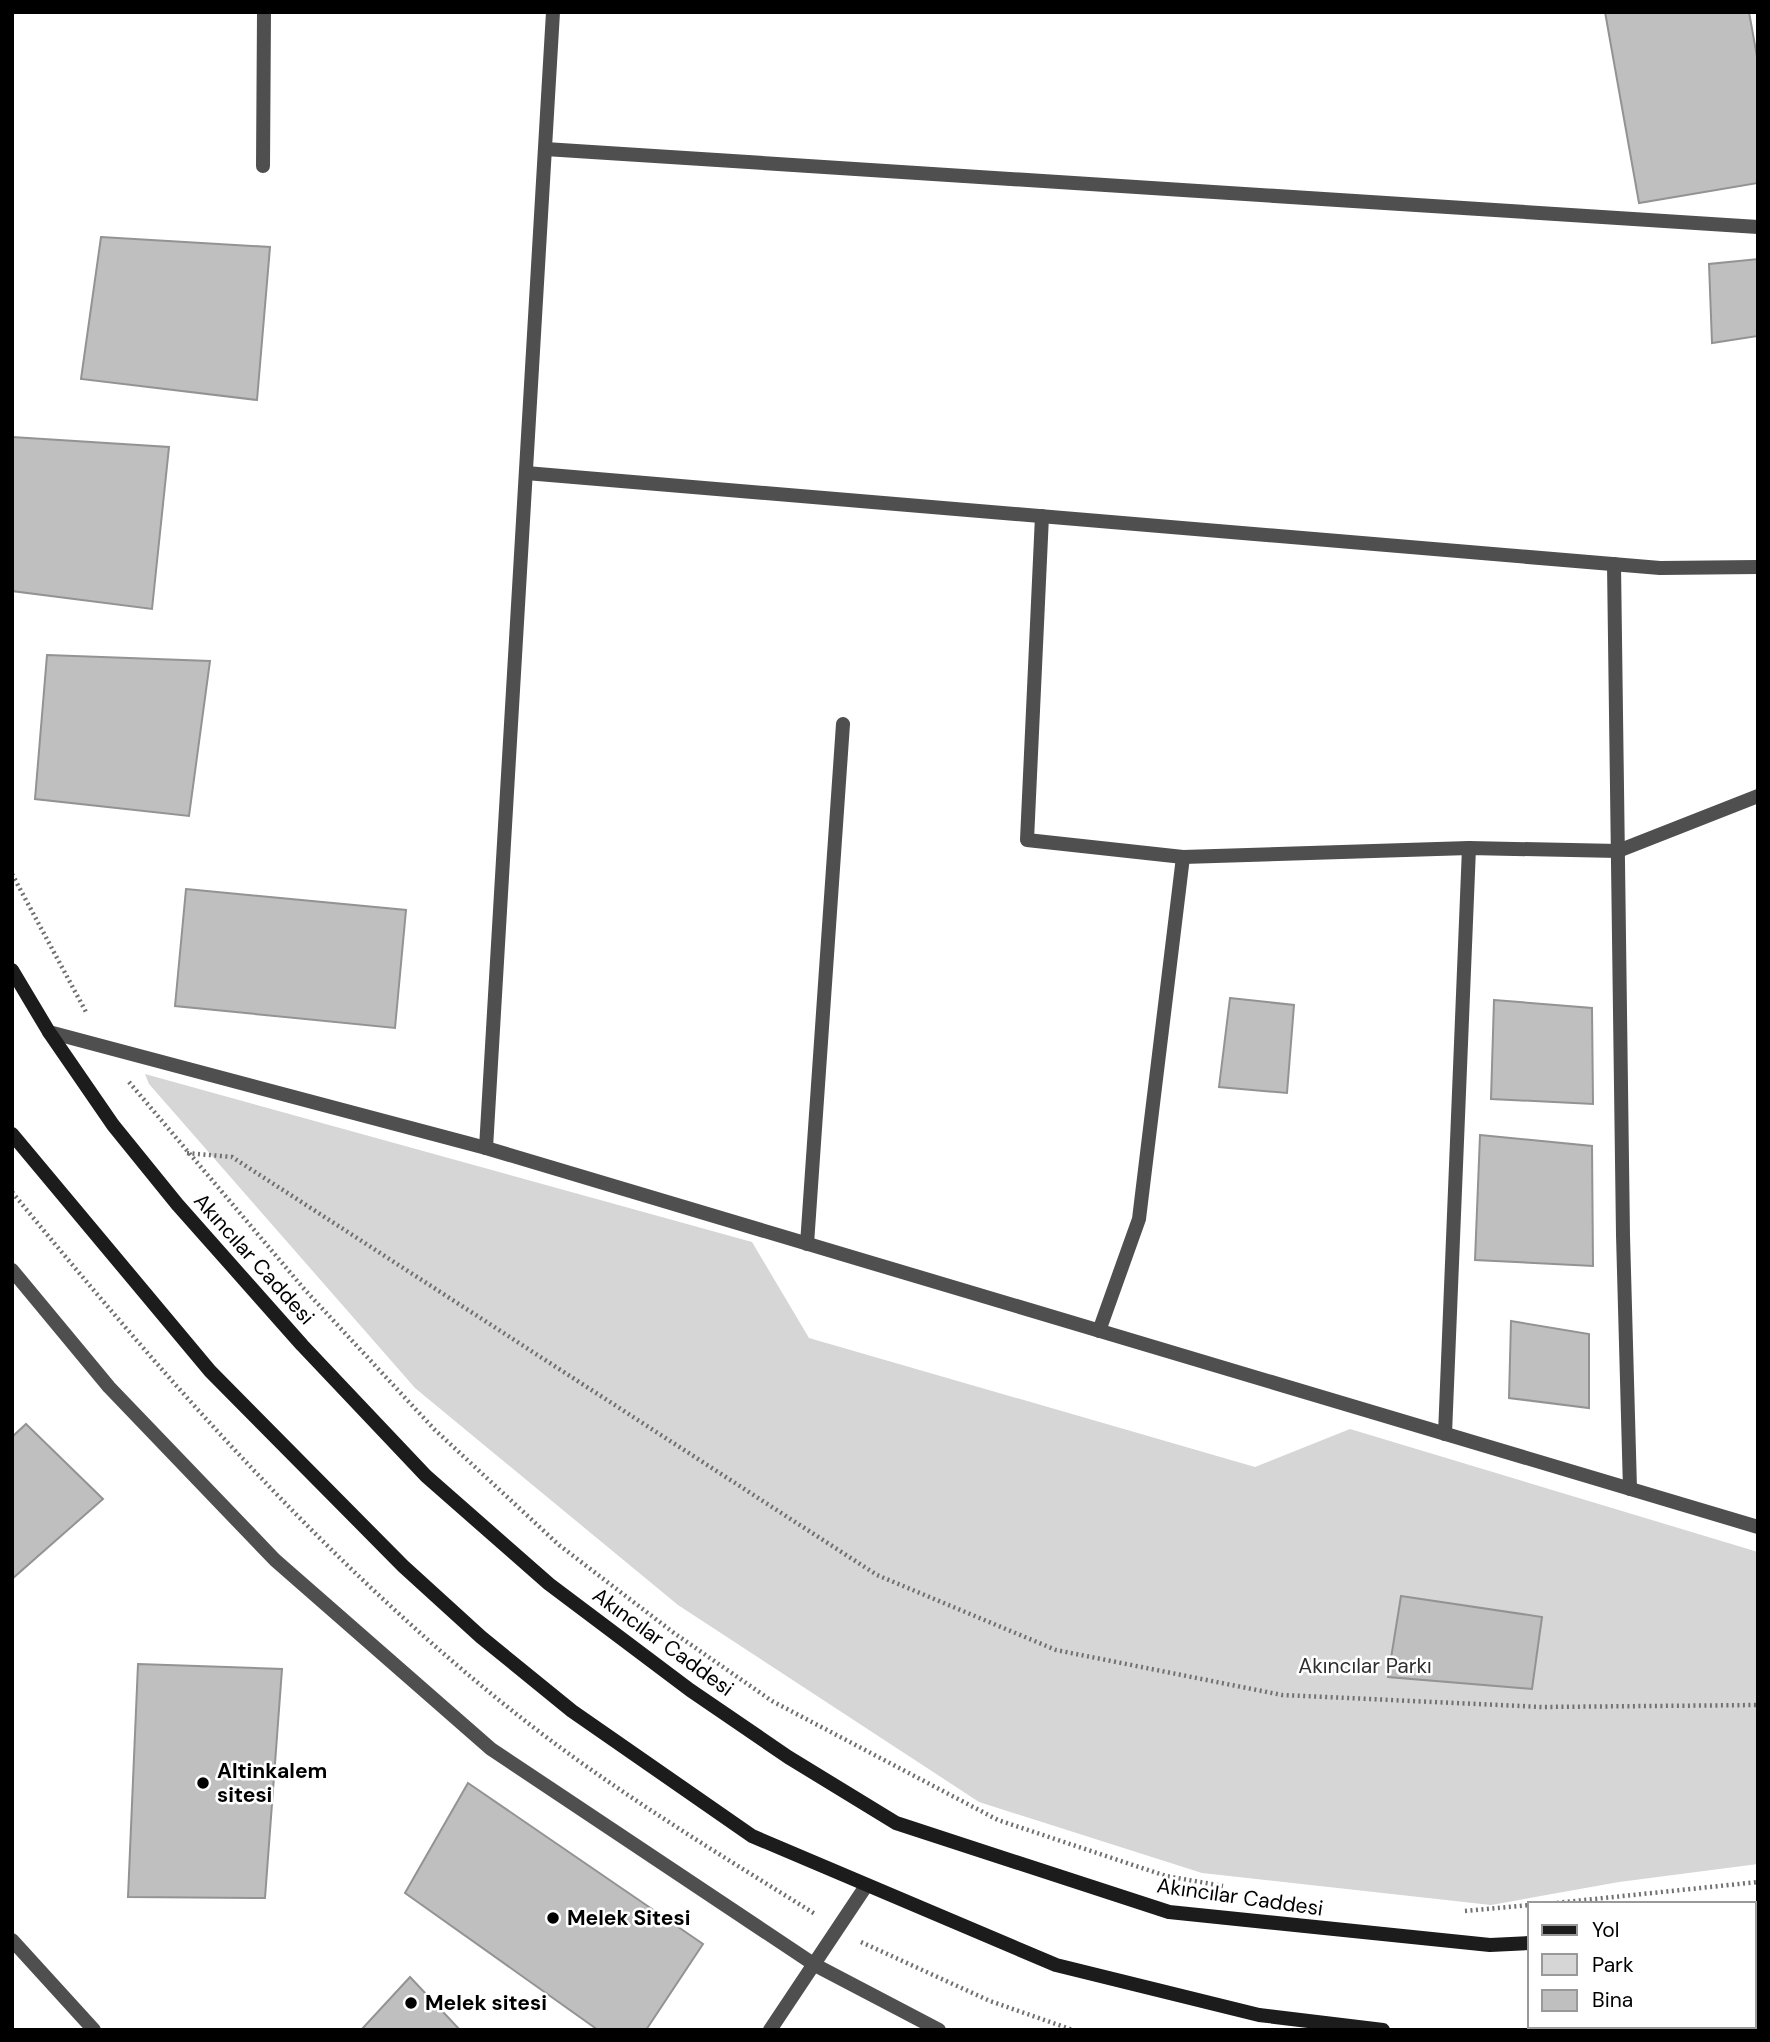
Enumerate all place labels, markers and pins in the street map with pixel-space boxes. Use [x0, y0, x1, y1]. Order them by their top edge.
place label: Altinkalem sitesi [217, 1757, 327, 1809]
marker: Altinkalem sitesi [195, 1775, 211, 1791]
place label: Melek Sitesi [567, 1904, 690, 1932]
marker: Melek Sitesi [545, 1910, 561, 1926]
place label: Melek sitesi [425, 1989, 547, 2017]
marker: Melek sitesi [403, 1995, 419, 2011]

